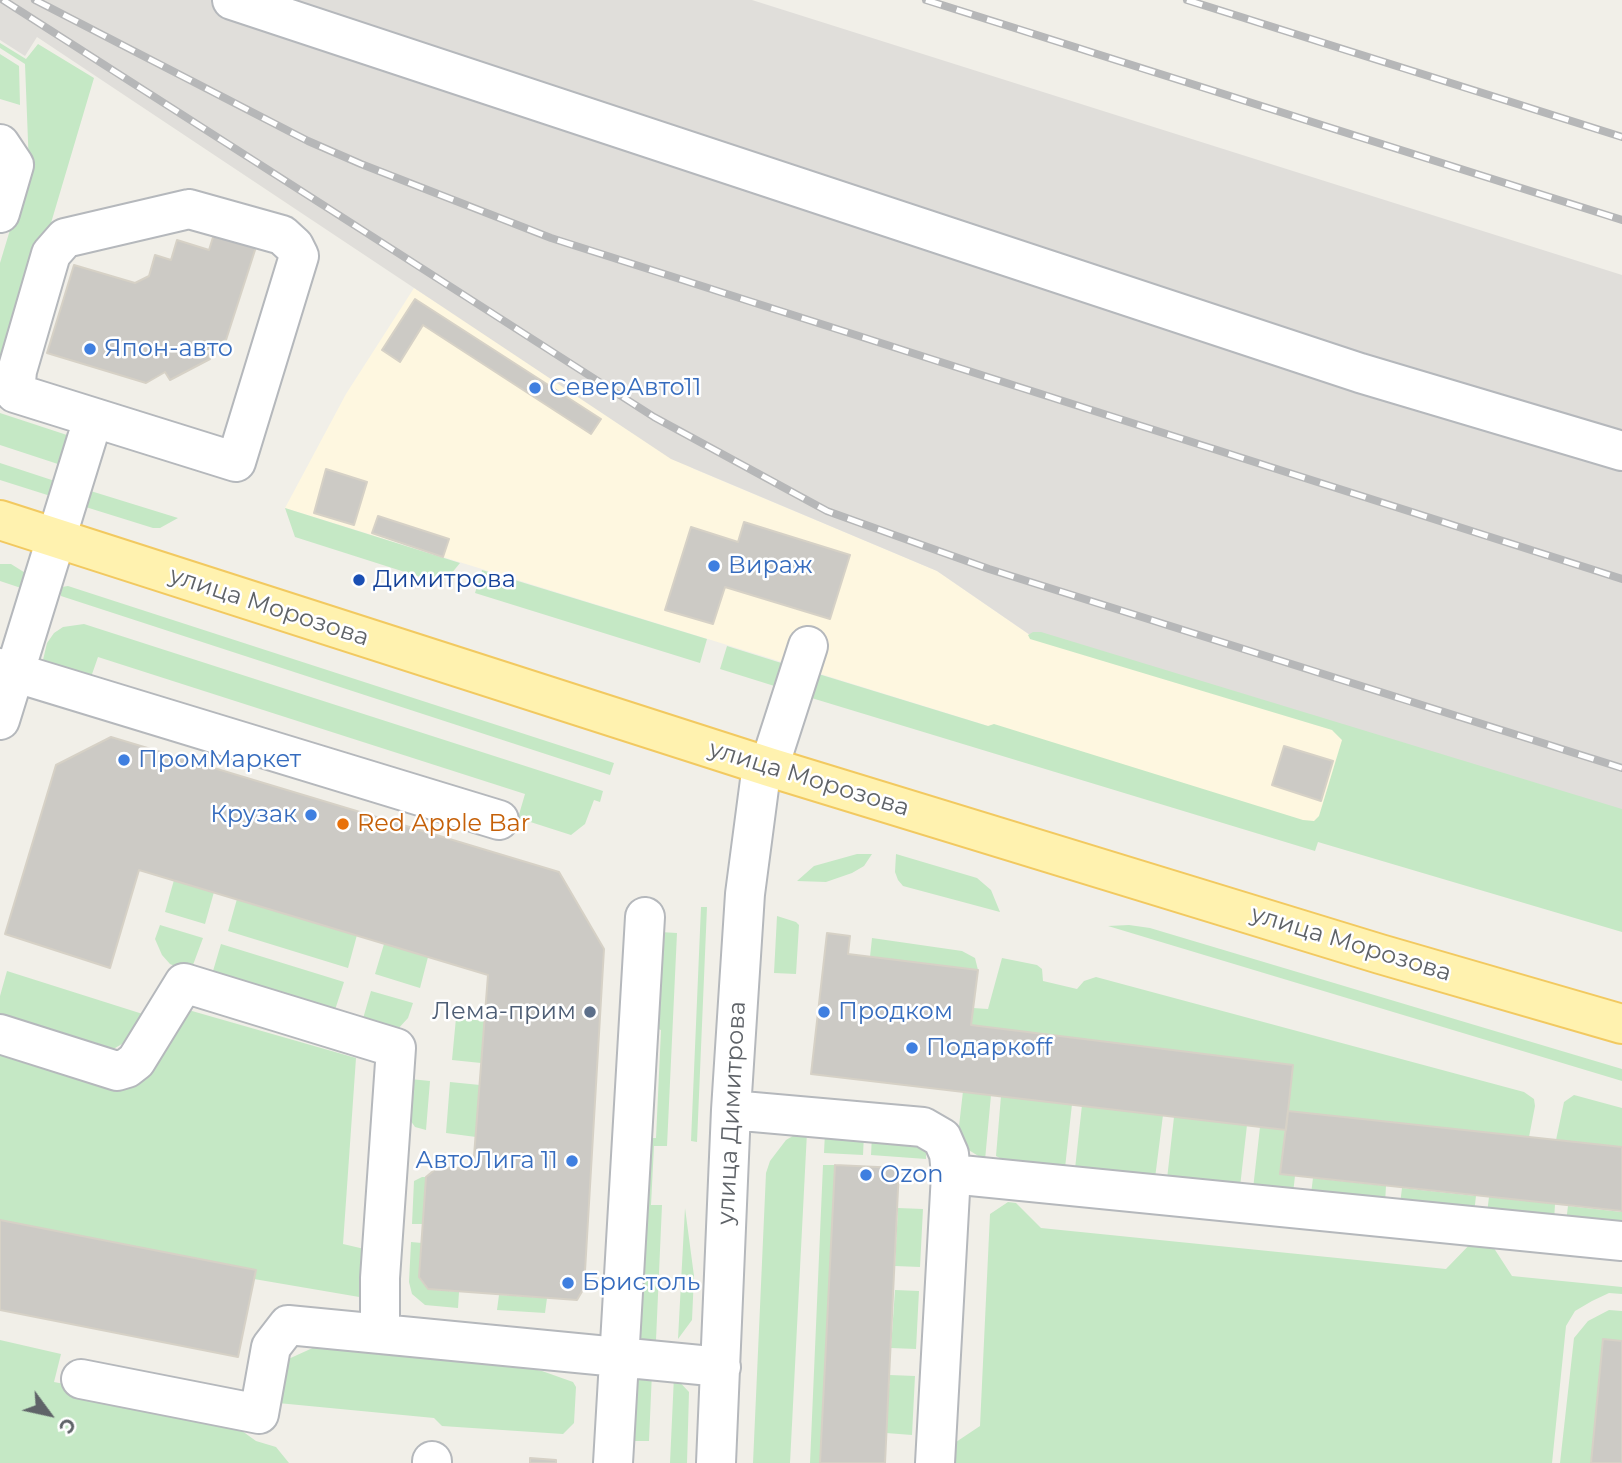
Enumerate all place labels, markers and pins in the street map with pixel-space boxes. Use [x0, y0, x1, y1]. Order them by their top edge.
place label: Япон-авто [104, 335, 233, 363]
marker: Япон-авто [82, 341, 98, 357]
place label: СеверАвто11 [549, 374, 701, 402]
marker: СеверАвто11 [527, 380, 543, 396]
place label: Вираж [728, 552, 813, 580]
marker: Вираж [706, 558, 722, 574]
place label: Димитрова [373, 566, 516, 594]
marker: Димитрова [351, 572, 367, 588]
place label: ПромМаркет [138, 746, 301, 774]
marker: ПромМаркет [116, 752, 132, 768]
place label: Крузак [210, 801, 297, 829]
marker: Крузак [303, 807, 319, 823]
place label: Red Apple Bar [357, 810, 530, 838]
marker: Red Apple Bar [335, 816, 351, 832]
place label: Лема-прим [432, 998, 576, 1026]
place label: Продком [838, 998, 953, 1026]
marker: Лема-прим [582, 1004, 598, 1020]
marker: Продком [816, 1004, 832, 1020]
place label: Подаркоff [926, 1034, 1052, 1062]
marker: Подаркоff [904, 1040, 920, 1056]
place label: АвтоЛига 11 [415, 1147, 558, 1175]
marker: АвтоЛига 11 [564, 1153, 580, 1169]
place label: Ozon [880, 1161, 943, 1189]
marker: Ozon [858, 1167, 874, 1183]
place label: Бристоль [582, 1269, 700, 1297]
marker: Бристоль [560, 1275, 576, 1291]

